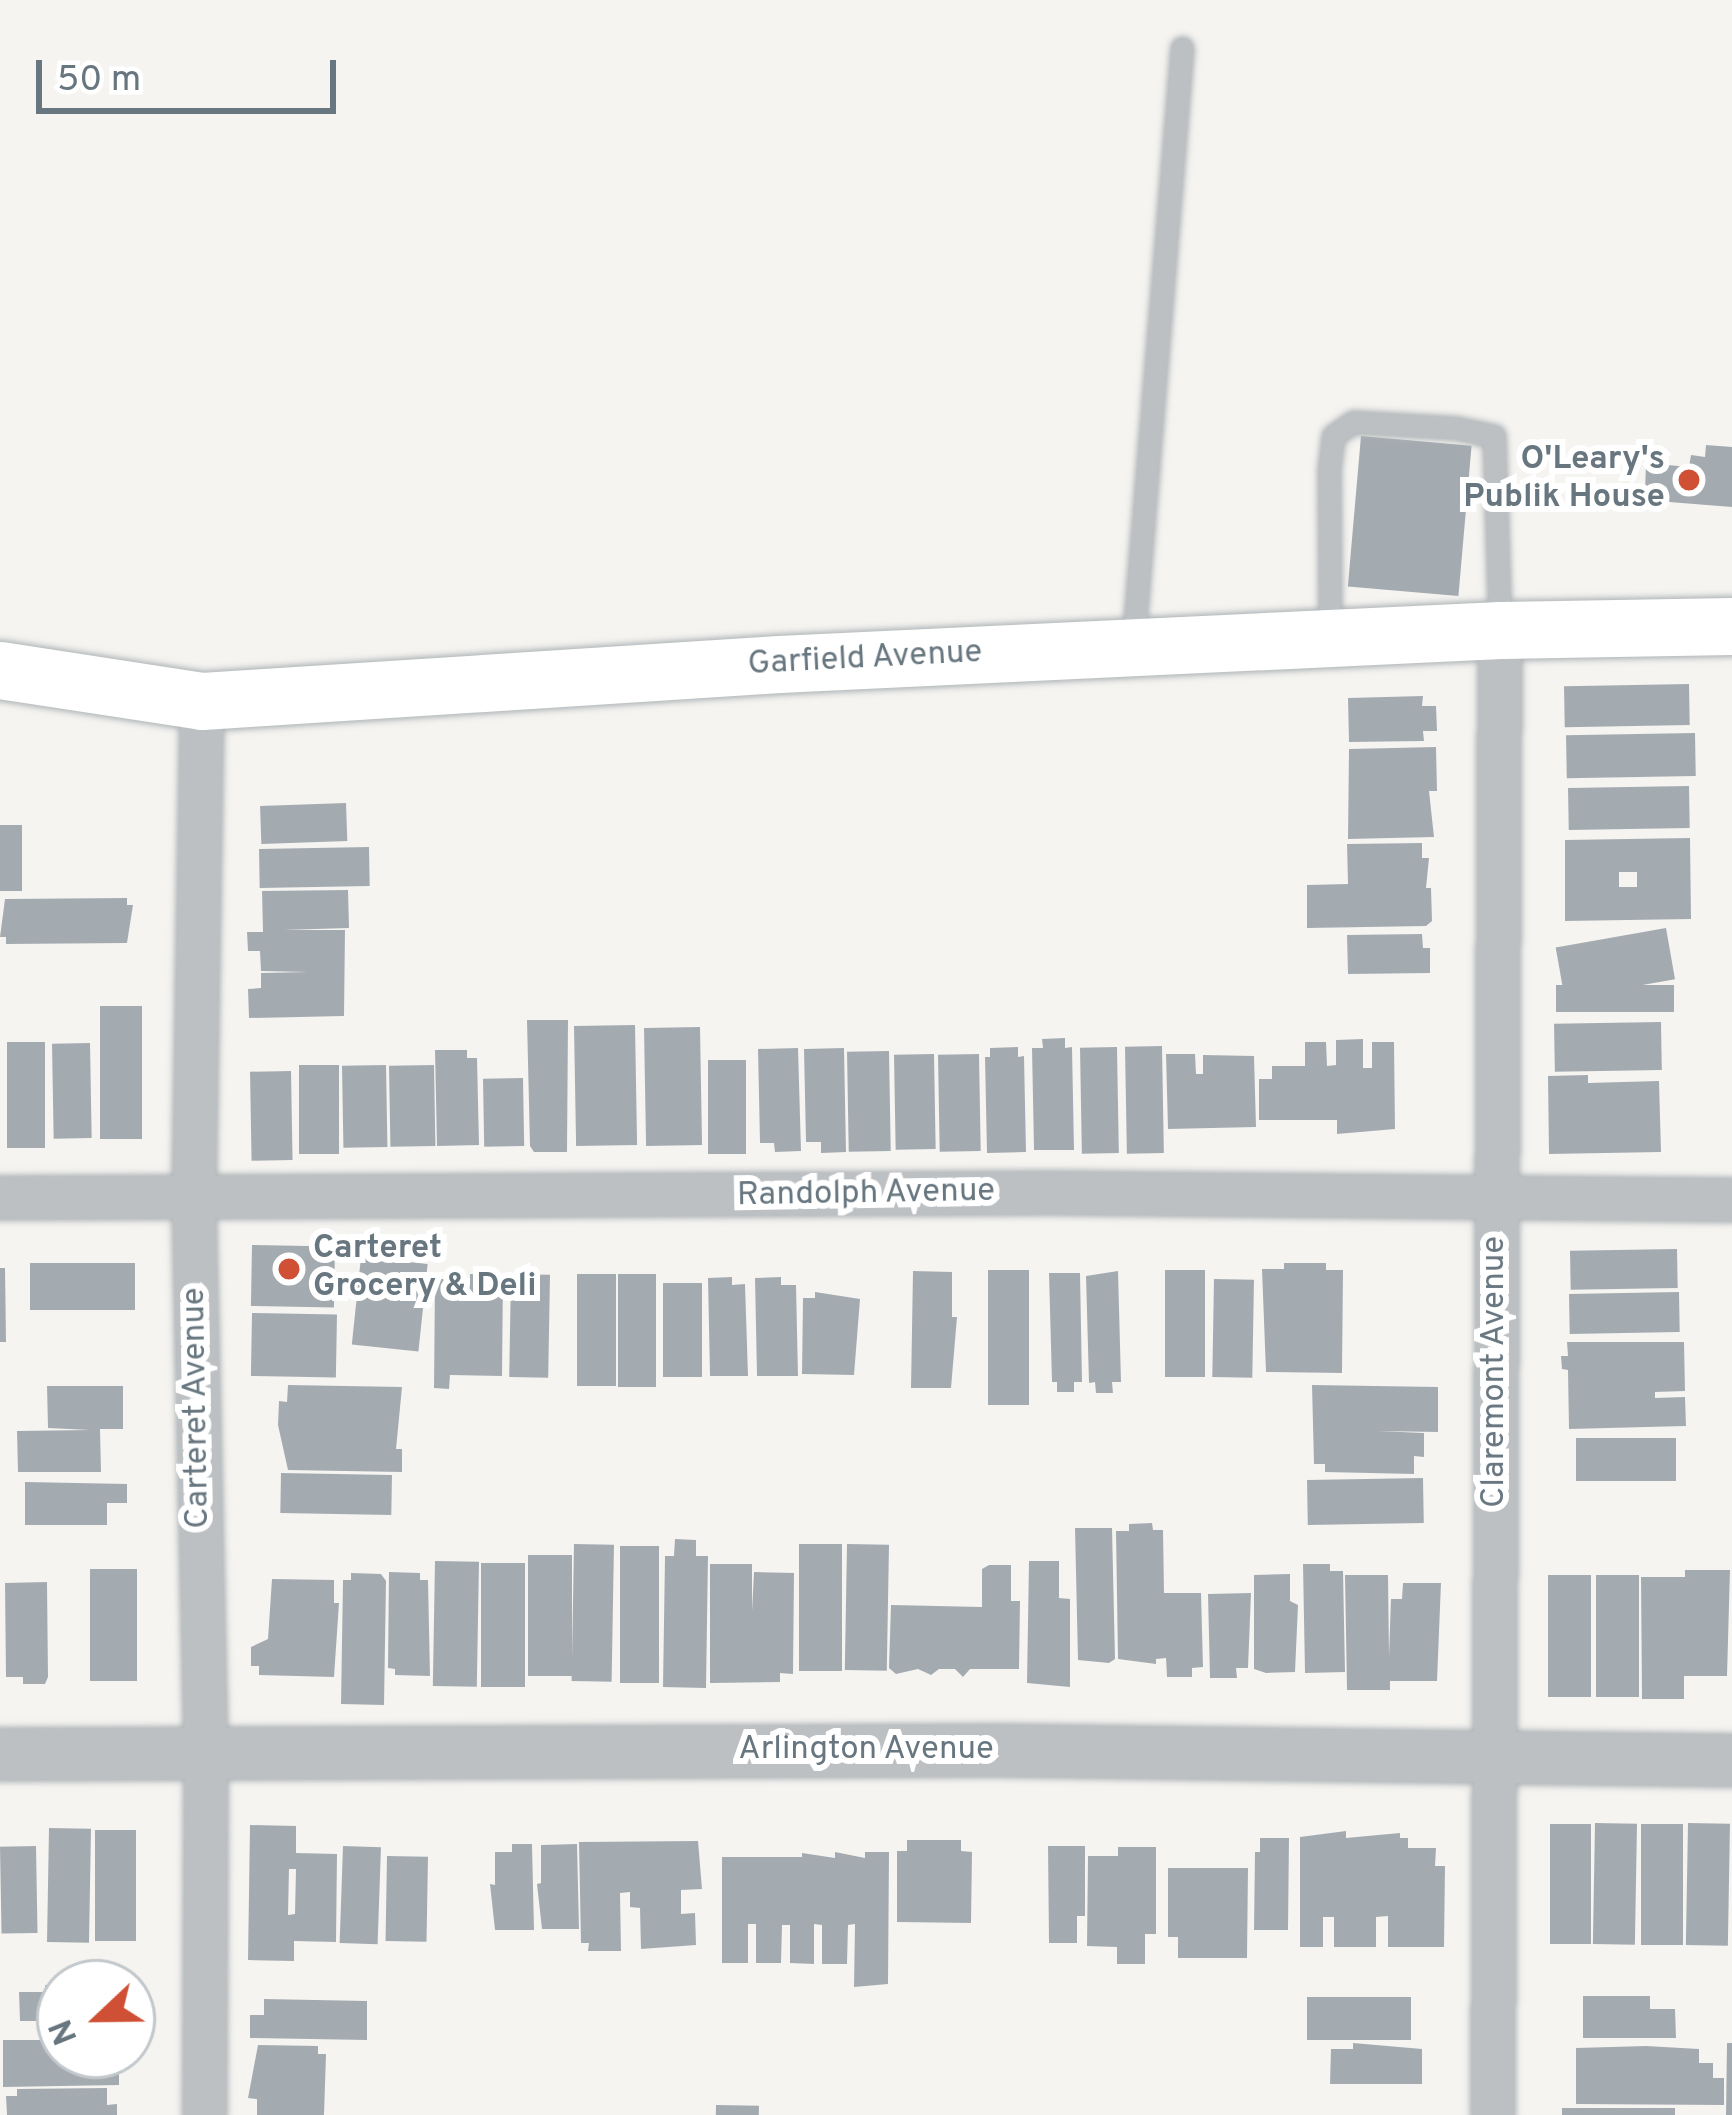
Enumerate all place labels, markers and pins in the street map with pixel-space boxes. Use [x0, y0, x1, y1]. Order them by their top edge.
place label: O'Leary's Publik House [1463, 441, 1665, 519]
marker: O'Leary's Publik House [1676, 467, 1702, 493]
place label: Carteret Grocery & Deli [313, 1230, 537, 1308]
marker: Carteret Grocery & Deli [276, 1256, 302, 1282]

